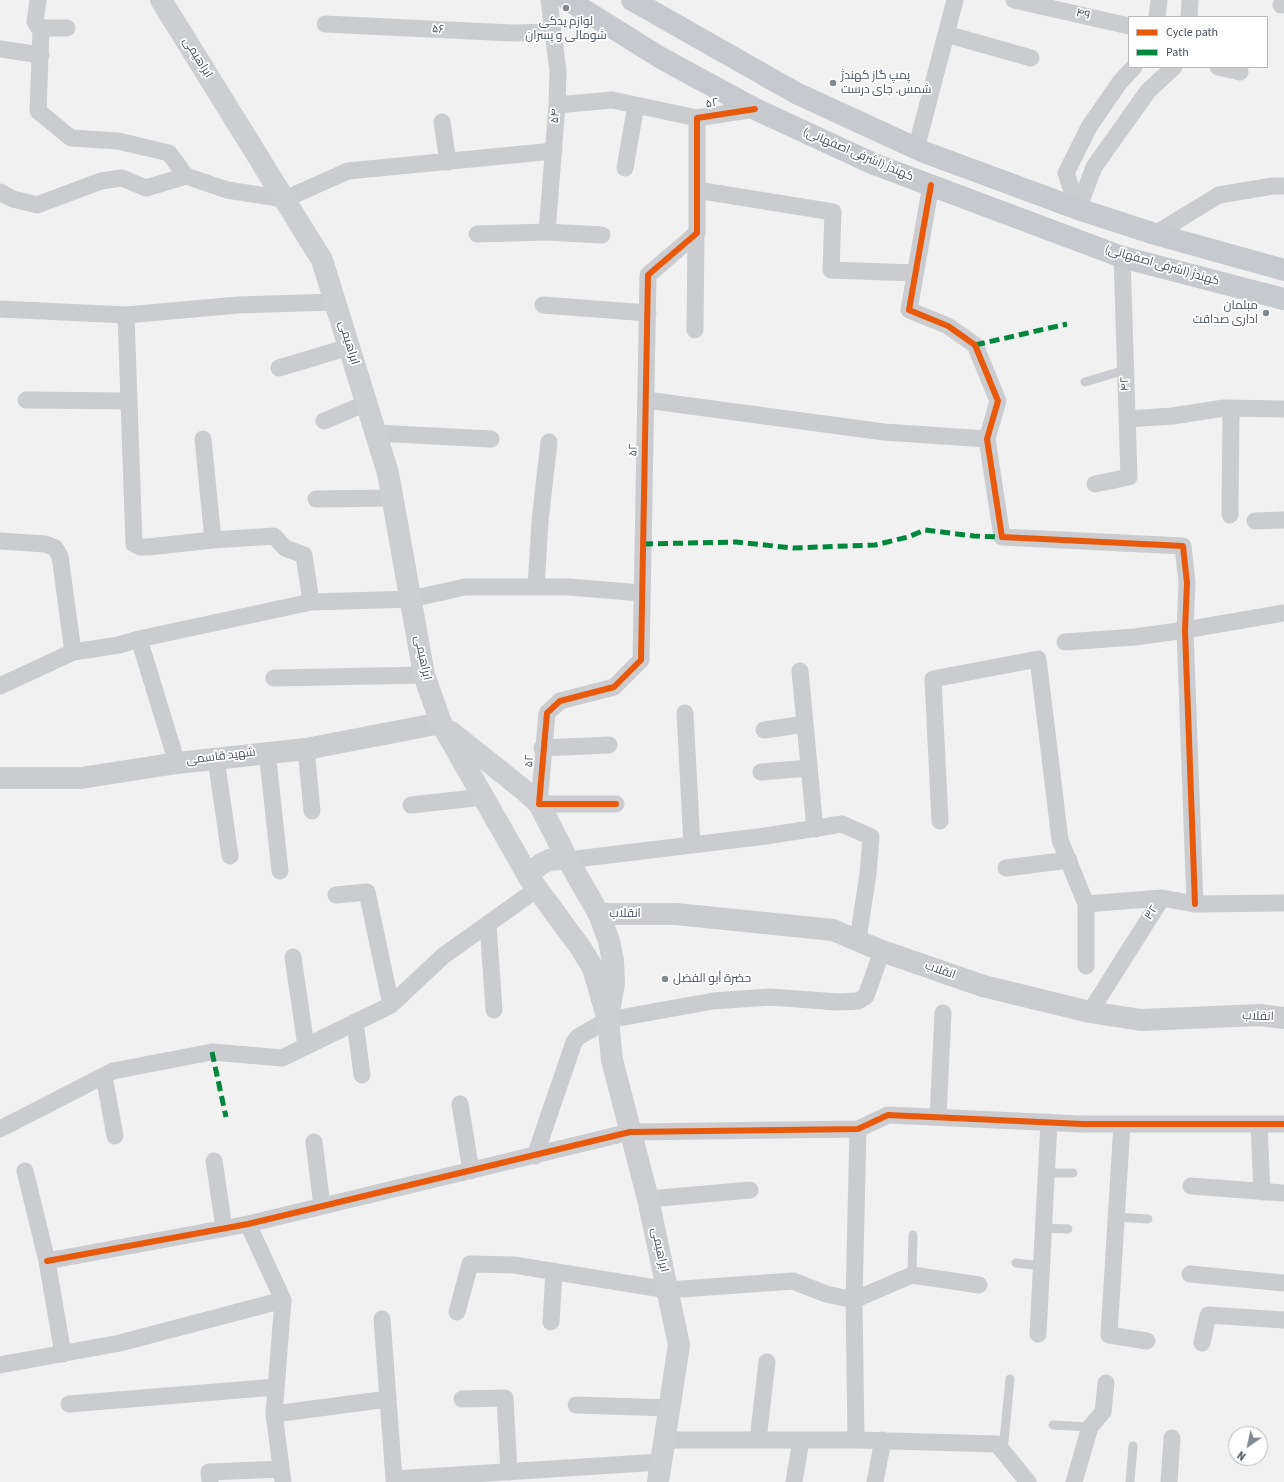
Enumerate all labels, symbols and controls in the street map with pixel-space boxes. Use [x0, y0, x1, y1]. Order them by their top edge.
marker: لوازم یدکی شومالی و پسران [561, 3, 571, 13]
street label: ۴۹ [1074, 6, 1092, 24]
place label: لوازم یدکی شومالی و پسران [525, 15, 607, 43]
legend [1128, 16, 1268, 68]
street label: ۵۶ [431, 22, 445, 38]
text: Cycle path [1166, 24, 1218, 41]
street label: ابراهیمی [179, 35, 215, 81]
text: Path [1166, 44, 1189, 61]
place label: پمپ گاز کهندژ شمس. جای درست [841, 69, 931, 97]
marker: پمپ گاز کهندژ شمس. جای درست [828, 78, 838, 88]
street label: ۵۲ [705, 96, 719, 112]
street label: ۵۴ [548, 108, 564, 124]
street label: کهندژ (اشرفی اصفهانی) [801, 125, 915, 185]
street label: کهندژ (اشرفی اصفهانی) [1103, 243, 1221, 289]
place label: مبلمان اداری صداقت [1193, 299, 1258, 327]
marker: مبلمان اداری صداقت [1261, 308, 1271, 318]
street label: ابراهیمی [335, 319, 361, 367]
street label: ۴۲ [1119, 377, 1133, 391]
street label: ۵۲ [627, 443, 641, 457]
street label: ابراهیمی [410, 634, 434, 682]
street label: شهید قاسمی [186, 746, 256, 768]
street label: ۵۲ [522, 754, 538, 768]
street label: ۳۲ [1142, 903, 1162, 923]
street label: انقلاب [609, 907, 641, 921]
street label: انقلاب [923, 959, 957, 983]
place label: حضرة أبو الفضل [673, 972, 751, 986]
marker: حضرة أبو الفضل [660, 974, 670, 984]
street label: انقلاب [1242, 1009, 1274, 1025]
street label: ابراهیمی [647, 1226, 671, 1274]
north arrow [1228, 1426, 1268, 1466]
text: N [1234, 1447, 1249, 1464]

